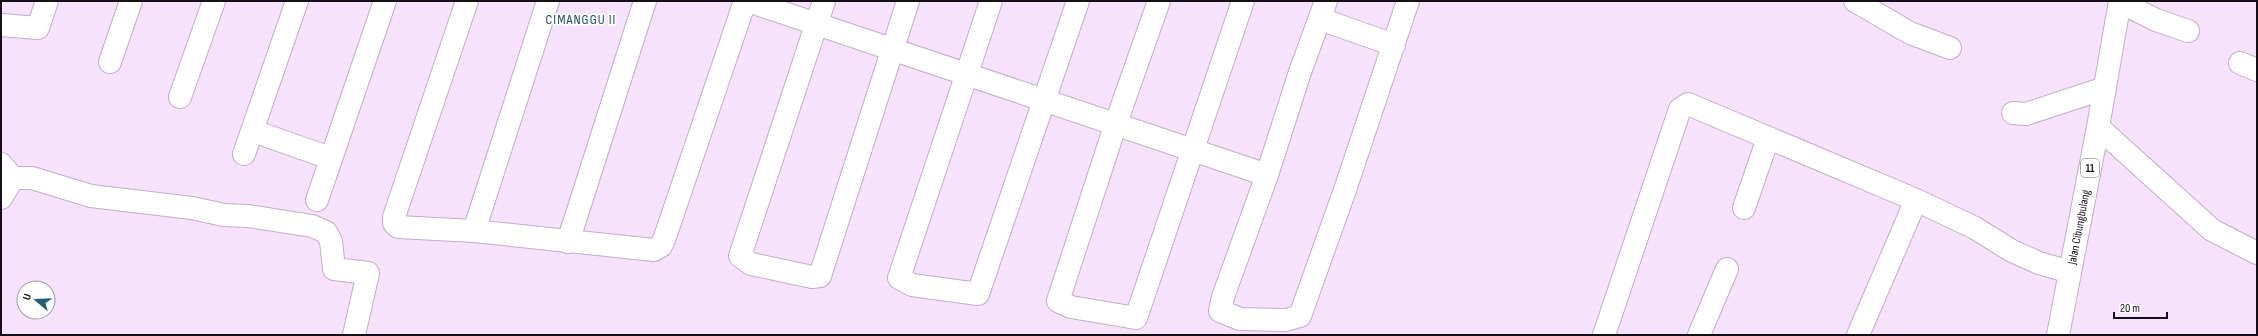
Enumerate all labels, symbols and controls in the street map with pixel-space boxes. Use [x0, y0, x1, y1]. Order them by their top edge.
district label: CIMANGGU II [546, 11, 616, 28]
road number: 11 [2081, 159, 2099, 177]
street label: Jalan Cibungbulang [2064, 188, 2093, 267]
north arrow [16, 280, 56, 320]
text: U [20, 292, 34, 302]
scale bar [2114, 294, 2167, 320]
text: 20 m [2120, 301, 2140, 316]

